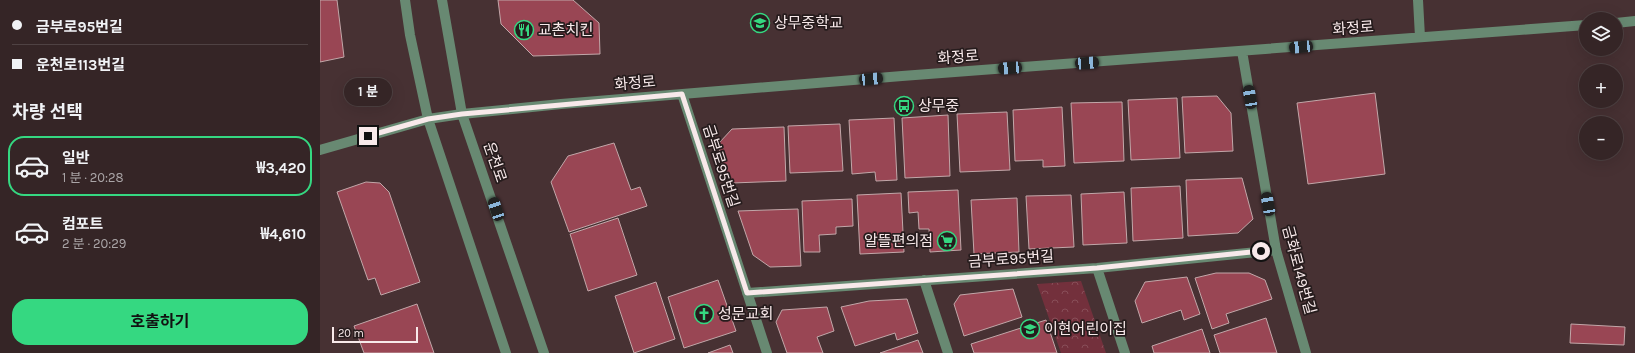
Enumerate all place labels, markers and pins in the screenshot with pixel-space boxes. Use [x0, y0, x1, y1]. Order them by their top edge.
school or university icon: 상무중학교 [749, 12, 771, 34]
place label: 상무중학교 [774, 14, 843, 32]
restaurant icon: 교촌치킨 [513, 19, 535, 41]
place label: 교촌치킨 [538, 21, 593, 39]
bus stop icon: 상무중 [893, 95, 915, 117]
place label: 상무중 [918, 97, 959, 115]
supermarket icon: 알뜰편의점 [936, 230, 958, 252]
place label: 알뜰편의점 [864, 232, 933, 250]
church icon: 성문교회 [693, 303, 715, 325]
place label: 성문교회 [718, 305, 773, 323]
school or university icon: 이현어린이집 [1019, 318, 1041, 340]
place label: 이현어린이집 [1044, 320, 1127, 338]

